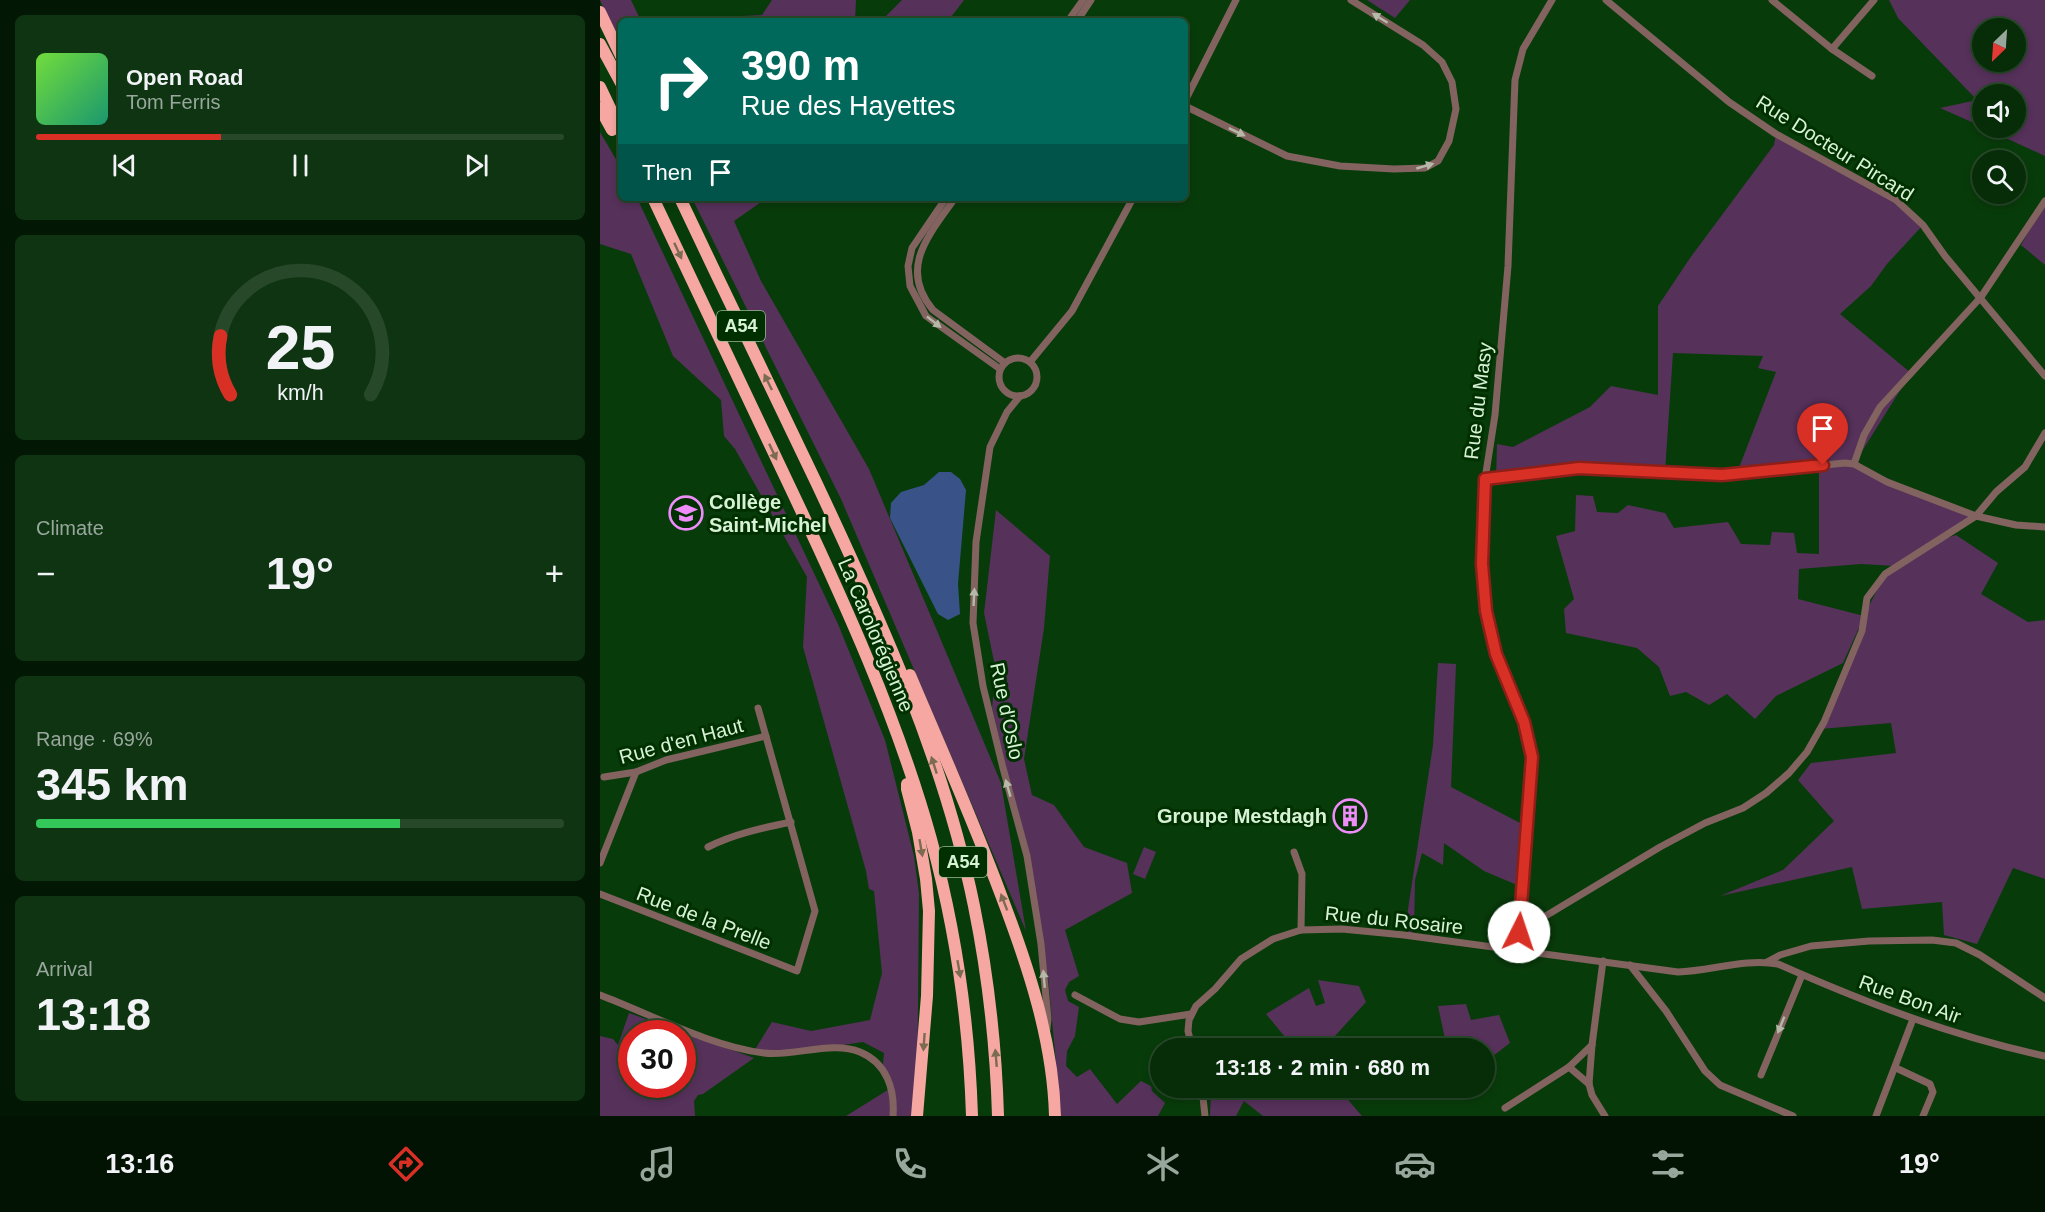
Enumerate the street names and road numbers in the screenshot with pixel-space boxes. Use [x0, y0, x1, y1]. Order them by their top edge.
street label: Rue Docteur Pircard [1752, 91, 1918, 205]
road number: A54 [717, 311, 765, 341]
street label: Rue du Masy [1460, 341, 1496, 461]
street label: La Carolorégienne [834, 555, 918, 715]
street label: Rue d'Oslo [986, 661, 1028, 761]
street label: Rue d'en Haut [617, 714, 746, 768]
road number: A54 [939, 847, 987, 877]
street label: Rue de la Prelle [634, 882, 774, 954]
street label: Rue du Rosaire [1324, 902, 1464, 938]
street label: Rue Bon Air [1856, 970, 1964, 1028]

